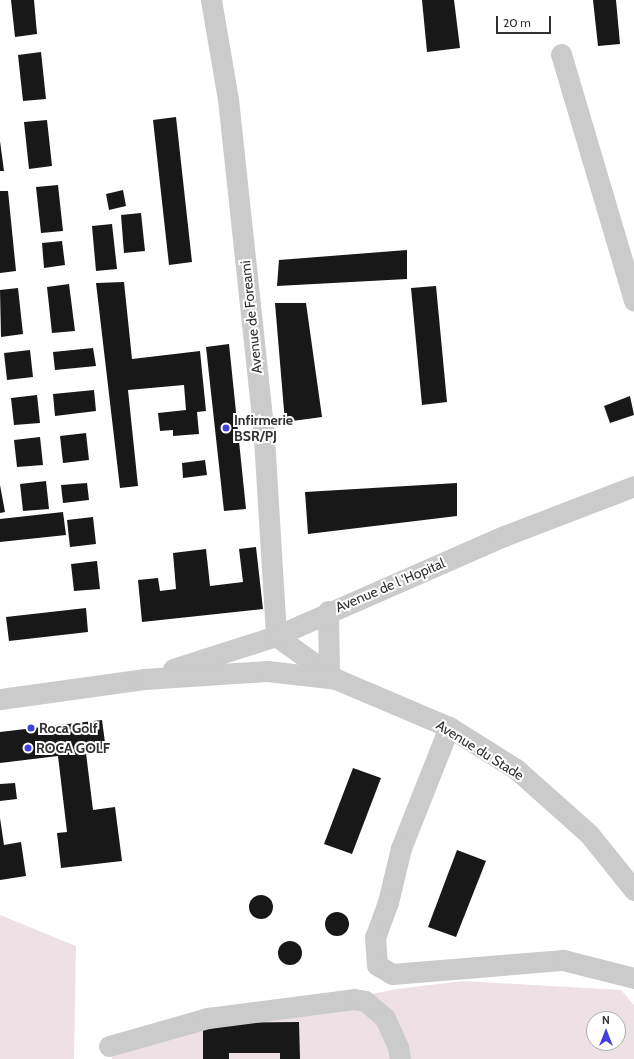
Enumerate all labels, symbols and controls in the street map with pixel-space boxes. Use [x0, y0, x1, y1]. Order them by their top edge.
scale bar [498, 8, 553, 34]
text: 20 m [503, 15, 531, 30]
street label: Avenue de Foreami [237, 260, 265, 374]
place label: Infirmerie BSR/PJ [234, 412, 293, 444]
marker: Infirmerie BSR/PJ [221, 423, 231, 433]
street label: Avenue de l 'Hopital [333, 554, 447, 616]
street label: Avenue du Stade [433, 716, 527, 784]
place label: Roca Golf [39, 720, 98, 736]
marker: Roca Golf [26, 723, 36, 733]
place label: ROCA GOLF [36, 740, 110, 756]
marker: ROCA GOLF [23, 743, 33, 753]
north arrow [586, 1011, 626, 1051]
text: N [602, 1013, 610, 1027]

